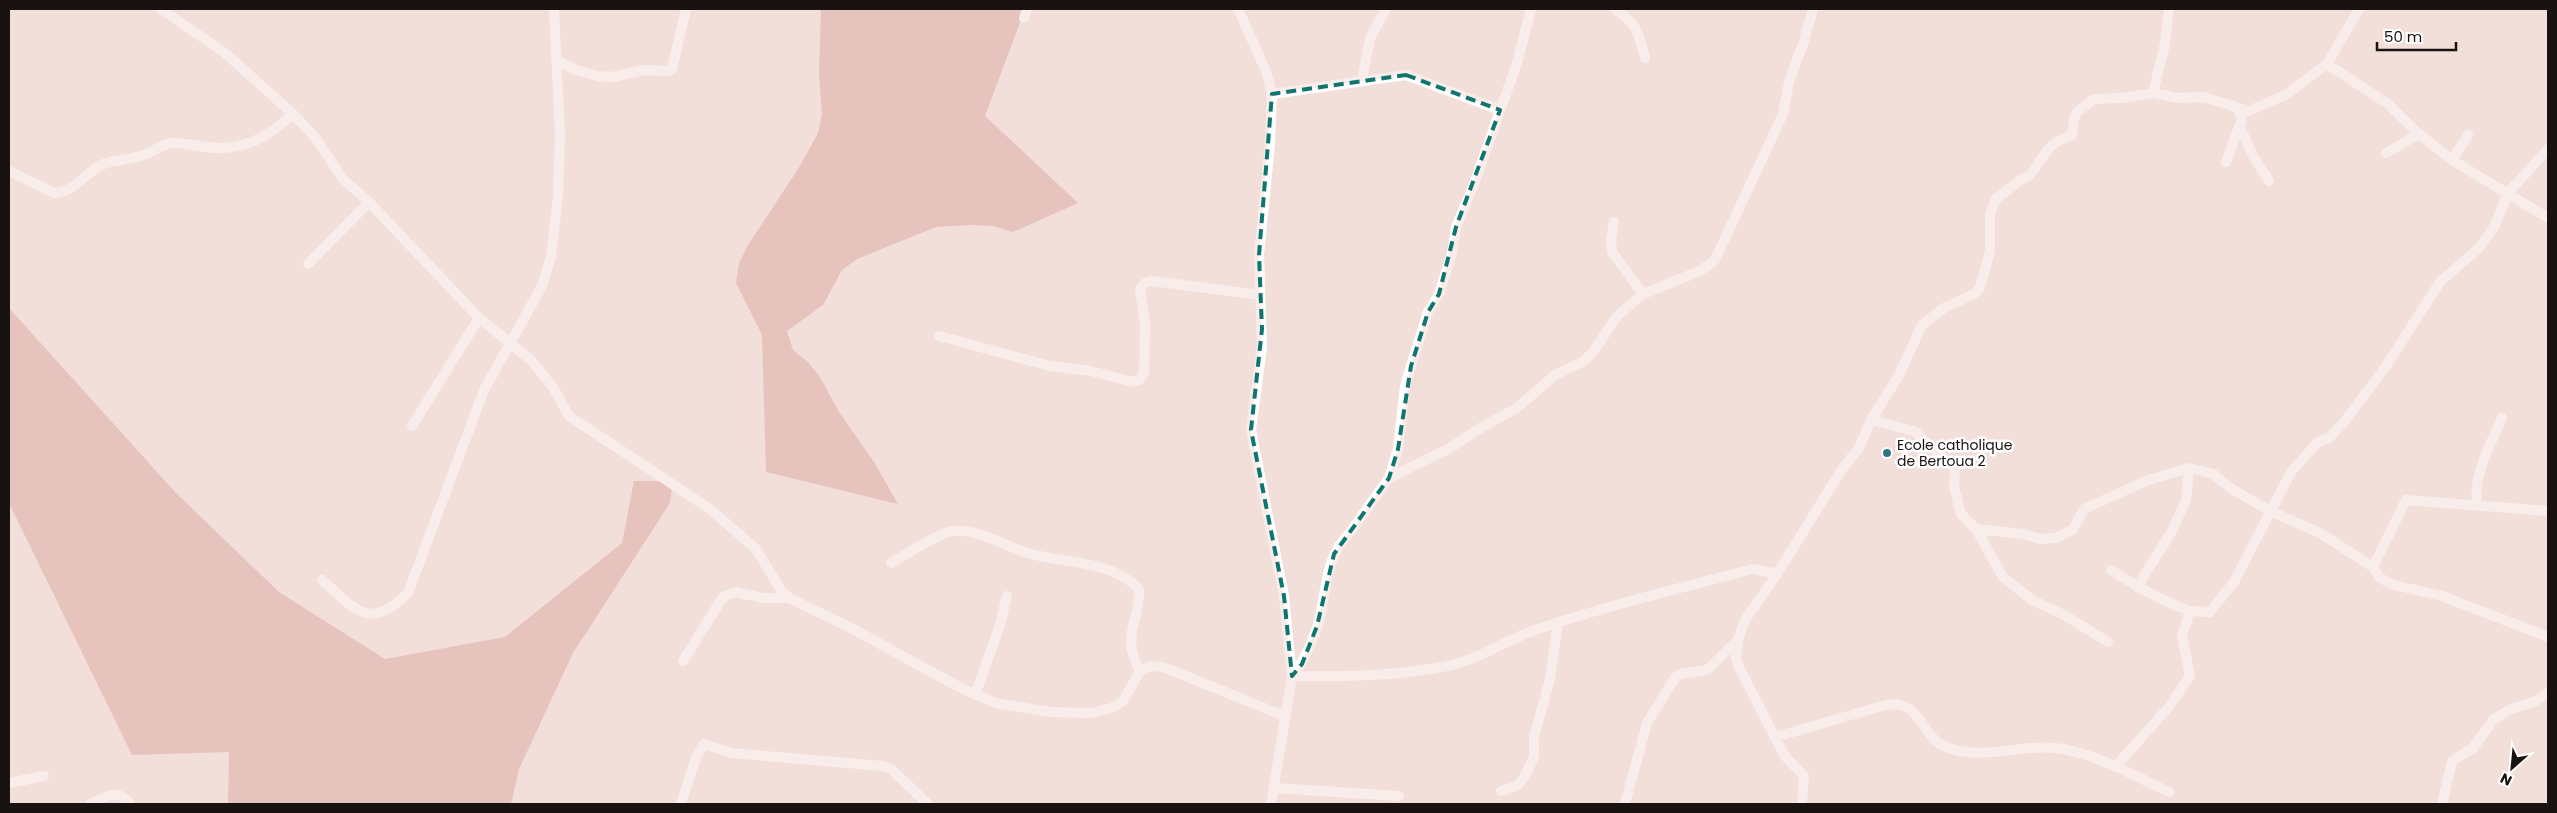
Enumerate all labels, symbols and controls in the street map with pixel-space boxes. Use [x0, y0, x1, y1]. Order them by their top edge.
scale bar [2377, 20, 2456, 52]
text: 50 m [2384, 26, 2422, 47]
place label: Ecole catholique de Bertoua 2 [1897, 435, 2013, 471]
marker: Ecole catholique de Bertoua 2 [1881, 447, 1893, 459]
north arrow [2487, 743, 2537, 793]
text: N [2497, 768, 2515, 791]

